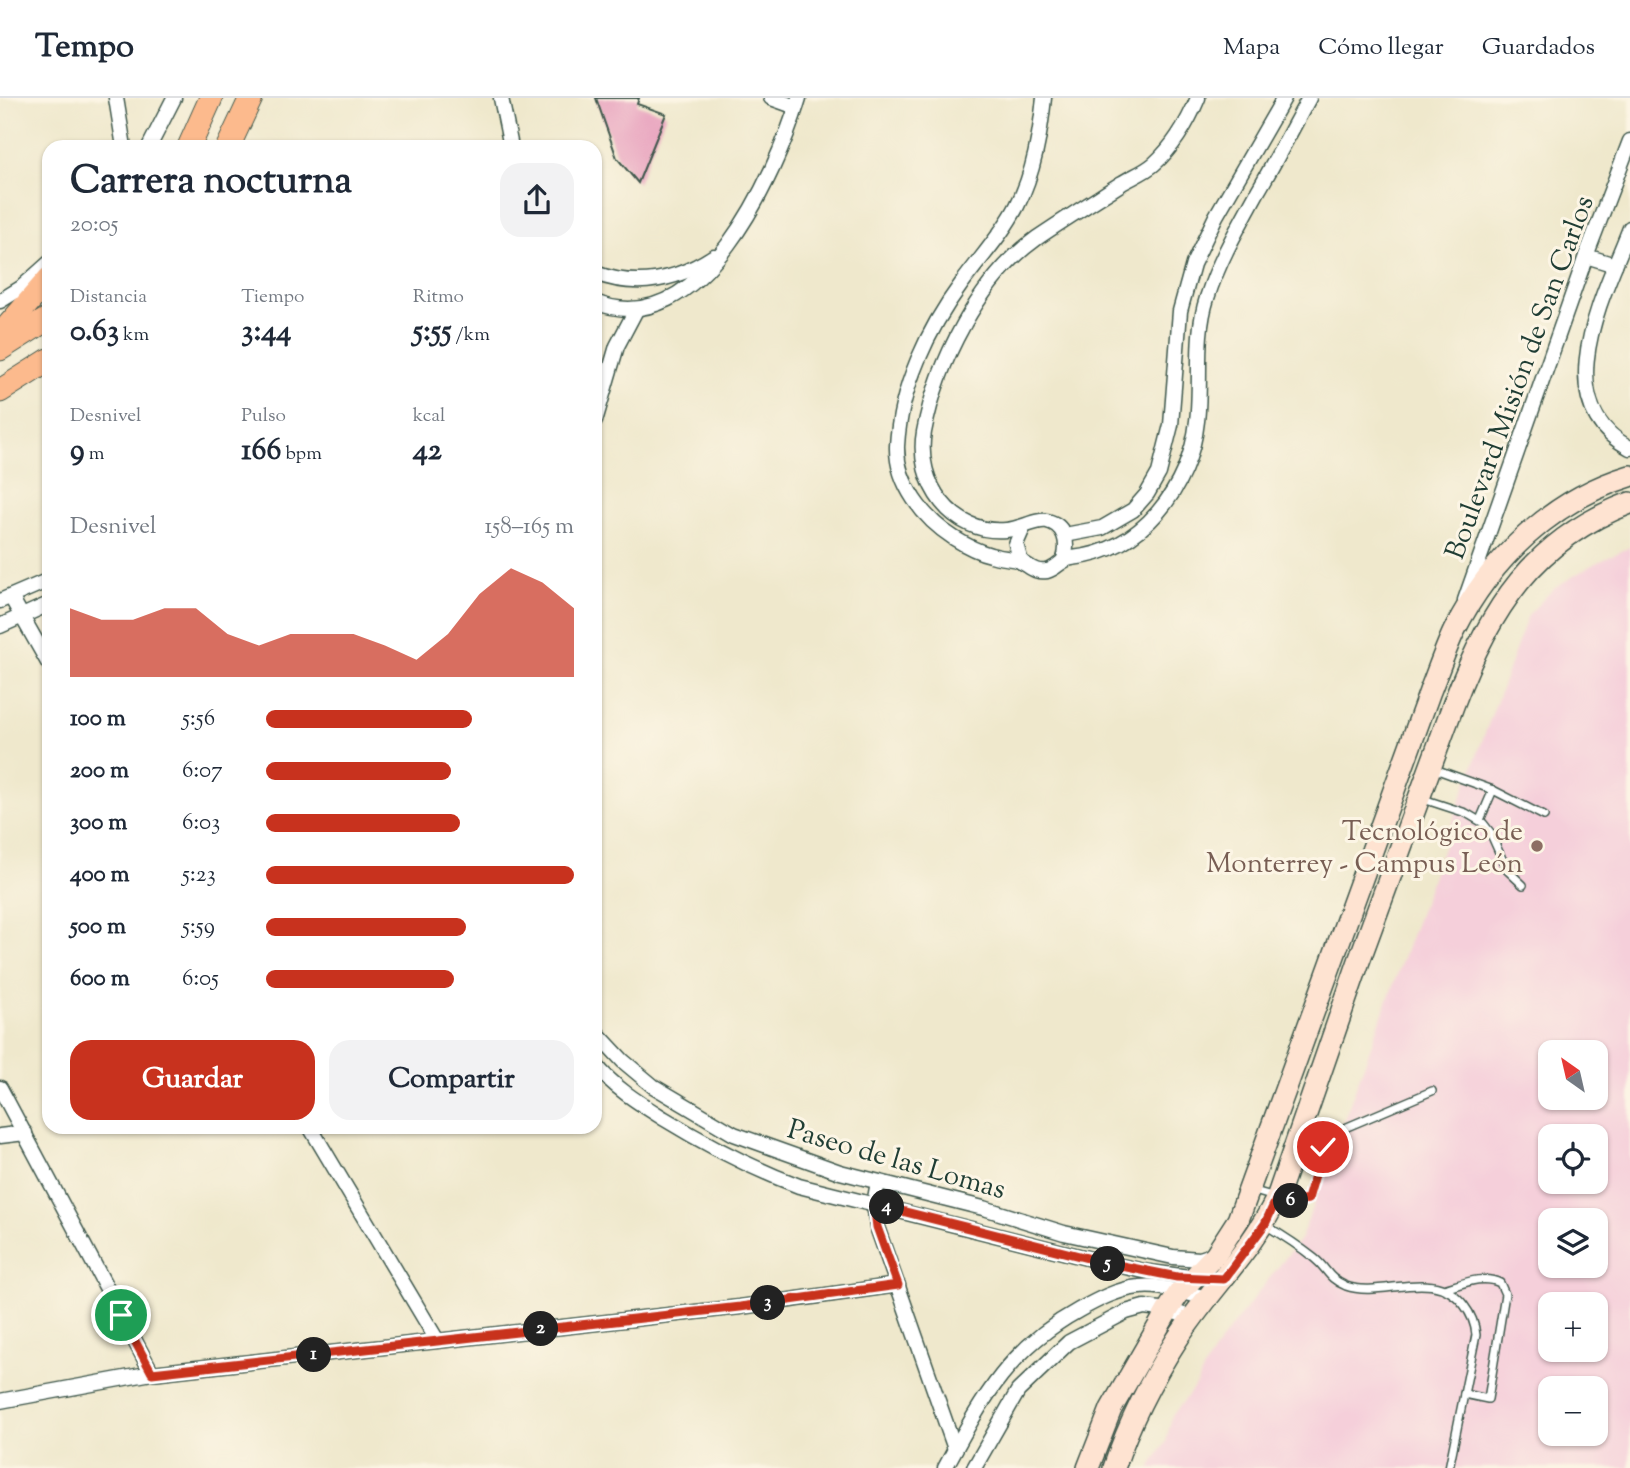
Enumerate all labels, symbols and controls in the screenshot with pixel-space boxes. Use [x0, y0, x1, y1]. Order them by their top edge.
text: Tempo [35, 24, 134, 72]
text: Mapa [1223, 31, 1280, 65]
text: Cómo llegar [1318, 31, 1444, 65]
text: Guardados [1482, 31, 1595, 65]
text: Carrera nocturna [70, 156, 352, 210]
button: share [500, 163, 574, 237]
street label: Boulevard Misión de San Carlos [1436, 190, 1605, 566]
text: 20:05 [70, 209, 118, 242]
text: Distancia [70, 284, 147, 311]
text: Tiempo [241, 284, 304, 311]
text: Ritmo [413, 284, 464, 311]
text: 0.63 [70, 311, 119, 354]
text: 3:44 [241, 311, 292, 354]
text: 5:55 [413, 311, 452, 354]
text: km [119, 322, 149, 349]
text: /km [452, 322, 490, 349]
text: Desnivel [70, 403, 141, 430]
text: Pulso [241, 403, 286, 430]
text: kcal [413, 403, 445, 430]
text: 9 [70, 430, 85, 473]
text: 166 [241, 430, 281, 473]
text: 42 [413, 430, 442, 473]
text: m [85, 441, 104, 468]
text: bpm [281, 441, 322, 468]
text: Desnivel [70, 511, 156, 544]
text: 158–165 m [485, 511, 574, 544]
text: 100 m [70, 703, 126, 736]
text: 5:56 [182, 703, 215, 736]
text: 200 m [70, 755, 129, 788]
text: 6:07 [182, 755, 223, 788]
text: 300 m [70, 807, 127, 840]
text: 6:03 [182, 807, 220, 840]
place label: Tecnológico de Monterrey - Campus León [1206, 813, 1523, 885]
marker: Tecnológico de Monterrey - Campus León [1529, 838, 1545, 854]
text: 400 m [70, 859, 130, 892]
text: 5:23 [182, 859, 216, 892]
text: 500 m [70, 911, 126, 944]
text: 5:59 [182, 911, 215, 944]
text: 600 m [70, 963, 130, 996]
text: 6:05 [182, 963, 219, 996]
button: Guardar [70, 1040, 315, 1120]
button: Compartir [329, 1040, 574, 1120]
north arrow [1538, 1040, 1608, 1110]
map controls [1538, 1040, 1608, 1446]
street label: Paseo de las Lomas [782, 1111, 1010, 1211]
pin [1293, 1117, 1353, 1177]
button: locate [1538, 1124, 1608, 1194]
icon: check [1304, 1128, 1342, 1166]
pin: 6 [1274, 1184, 1308, 1218]
text: 6 [1286, 1187, 1295, 1214]
pin: 4 [870, 1190, 904, 1224]
text: 4 [882, 1193, 891, 1220]
button: layers [1538, 1208, 1608, 1278]
pin: 5 [1090, 1246, 1126, 1282]
text: 5 [1104, 1250, 1111, 1277]
pin [91, 1285, 151, 1345]
pin: 3 [750, 1286, 786, 1320]
text: 3 [764, 1289, 771, 1316]
button: + [1538, 1292, 1608, 1362]
icon: arrive [102, 1296, 140, 1334]
pin: 2 [524, 1312, 558, 1346]
text: 2 [536, 1315, 545, 1342]
pin: 1 [296, 1338, 332, 1372]
text: 1 [310, 1341, 317, 1368]
button: − [1538, 1376, 1608, 1446]

